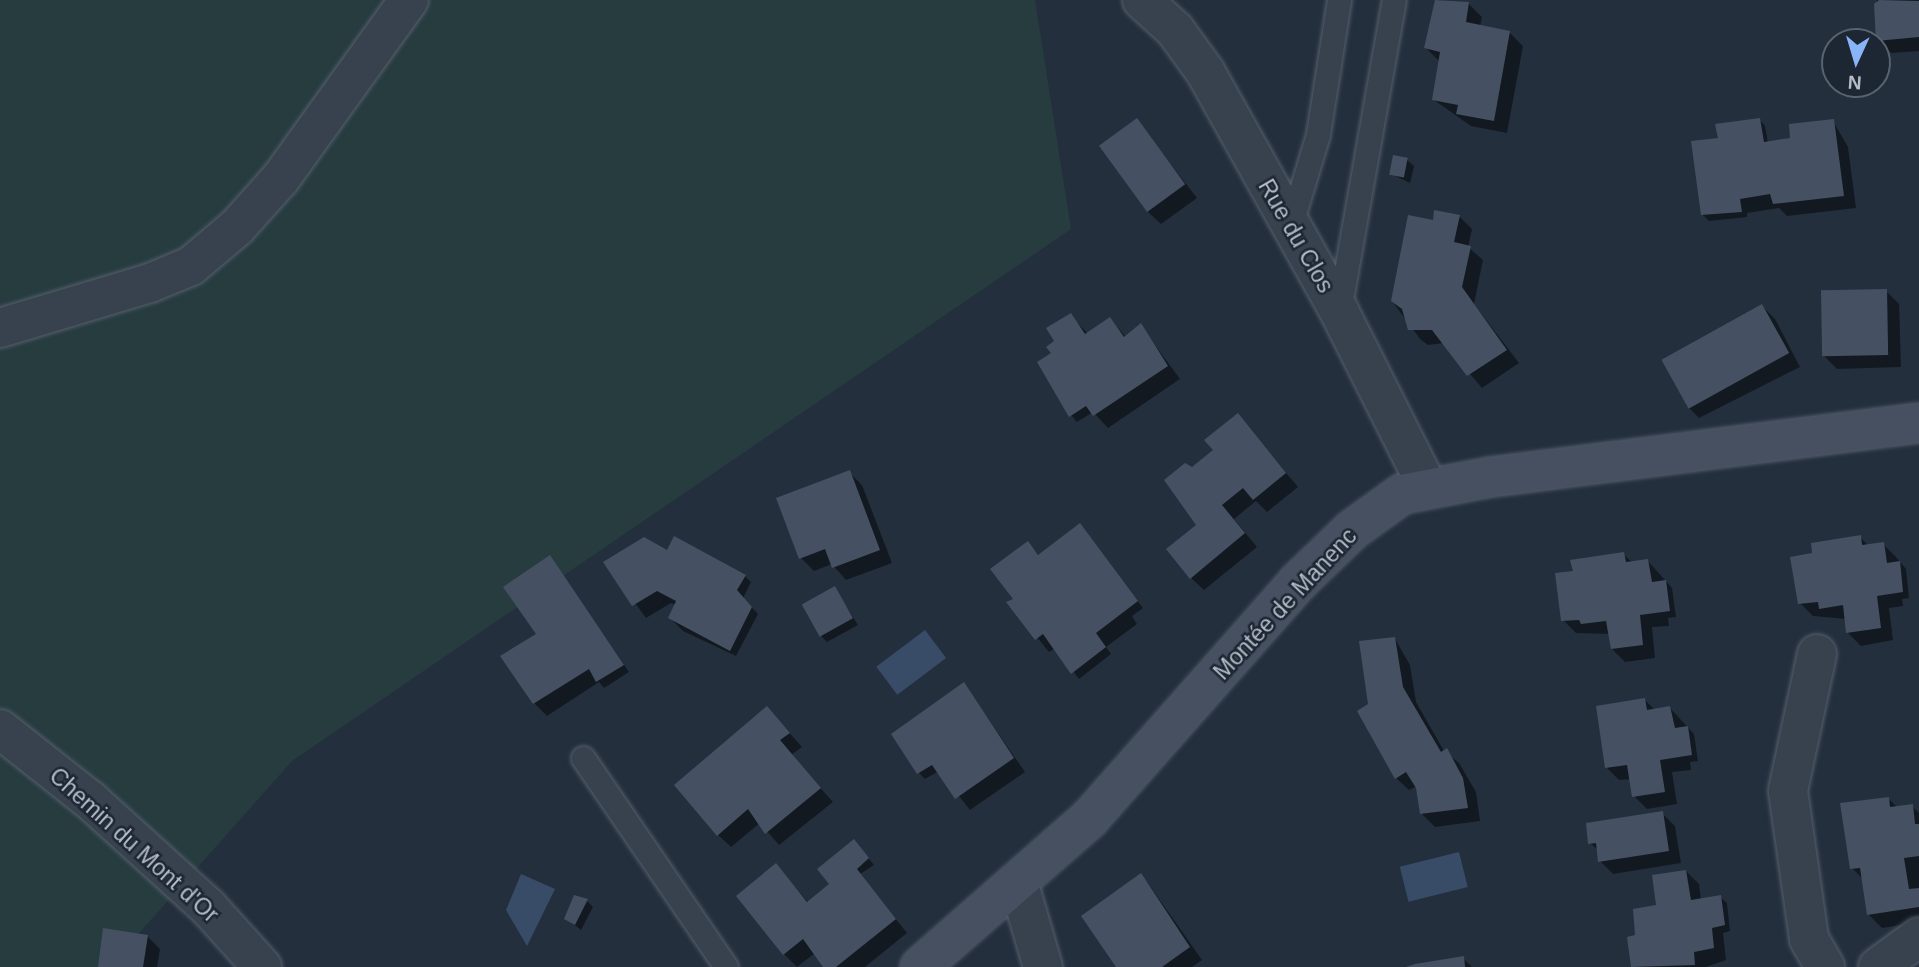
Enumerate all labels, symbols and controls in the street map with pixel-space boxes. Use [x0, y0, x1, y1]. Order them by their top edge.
north arrow [1821, 28, 1891, 98]
text: N [1847, 71, 1862, 93]
street label: Rue du Clos [1252, 174, 1340, 298]
street label: Montée de Manenc [1208, 523, 1362, 685]
street label: Chemin du Mont d'Or [44, 762, 224, 928]

